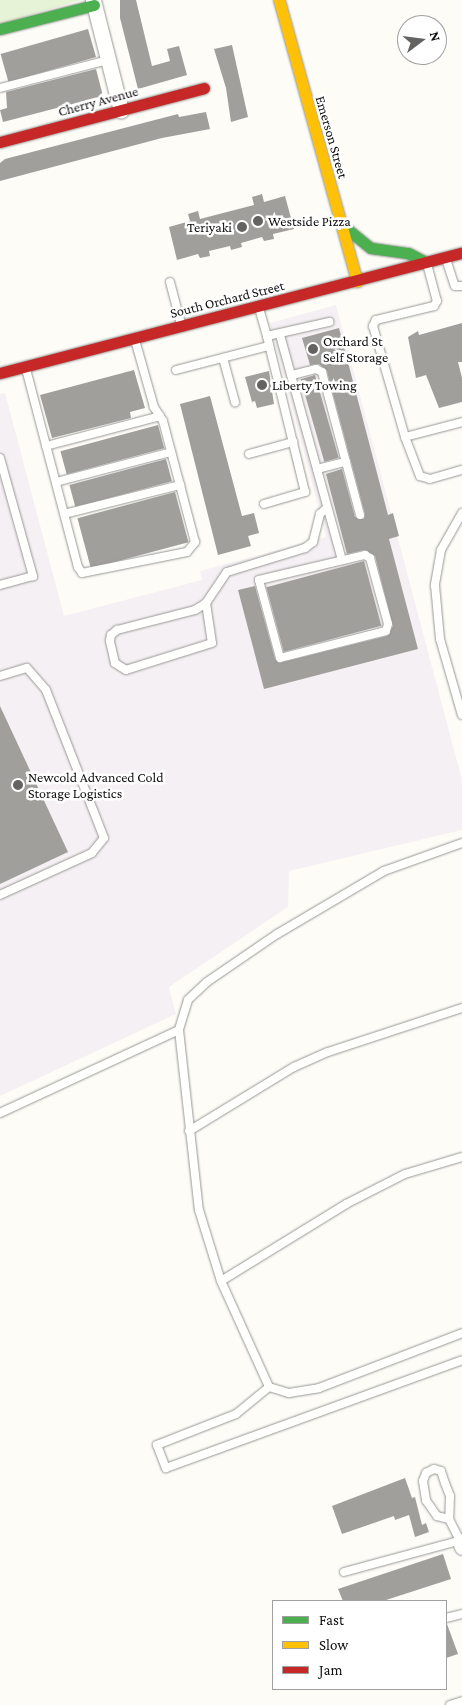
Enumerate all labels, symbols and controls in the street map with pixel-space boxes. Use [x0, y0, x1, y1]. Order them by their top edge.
north arrow [397, 15, 447, 65]
text: N [427, 30, 444, 43]
street label: Cherry Avenue [56, 82, 140, 120]
street label: Emerson Street [312, 94, 352, 180]
place label: Westside Pizza [268, 213, 351, 229]
marker: Westside Pizza [252, 215, 264, 227]
place label: Teriyaki [187, 219, 232, 235]
marker: Teriyaki [236, 221, 248, 233]
street label: South Orchard Street [168, 277, 286, 321]
place label: Orchard St Self Storage [323, 333, 388, 366]
marker: Orchard St Self Storage [307, 343, 319, 355]
place label: Liberty Towing [272, 377, 357, 393]
marker: Liberty Towing [256, 379, 268, 391]
place label: Newcold Advanced Cold Storage Logistics [28, 769, 164, 802]
marker: Newcold Advanced Cold Storage Logistics [12, 779, 24, 791]
legend [272, 1600, 447, 1690]
text: Fast [319, 1612, 344, 1628]
text: Slow [319, 1637, 348, 1653]
text: Jam [319, 1662, 342, 1678]

